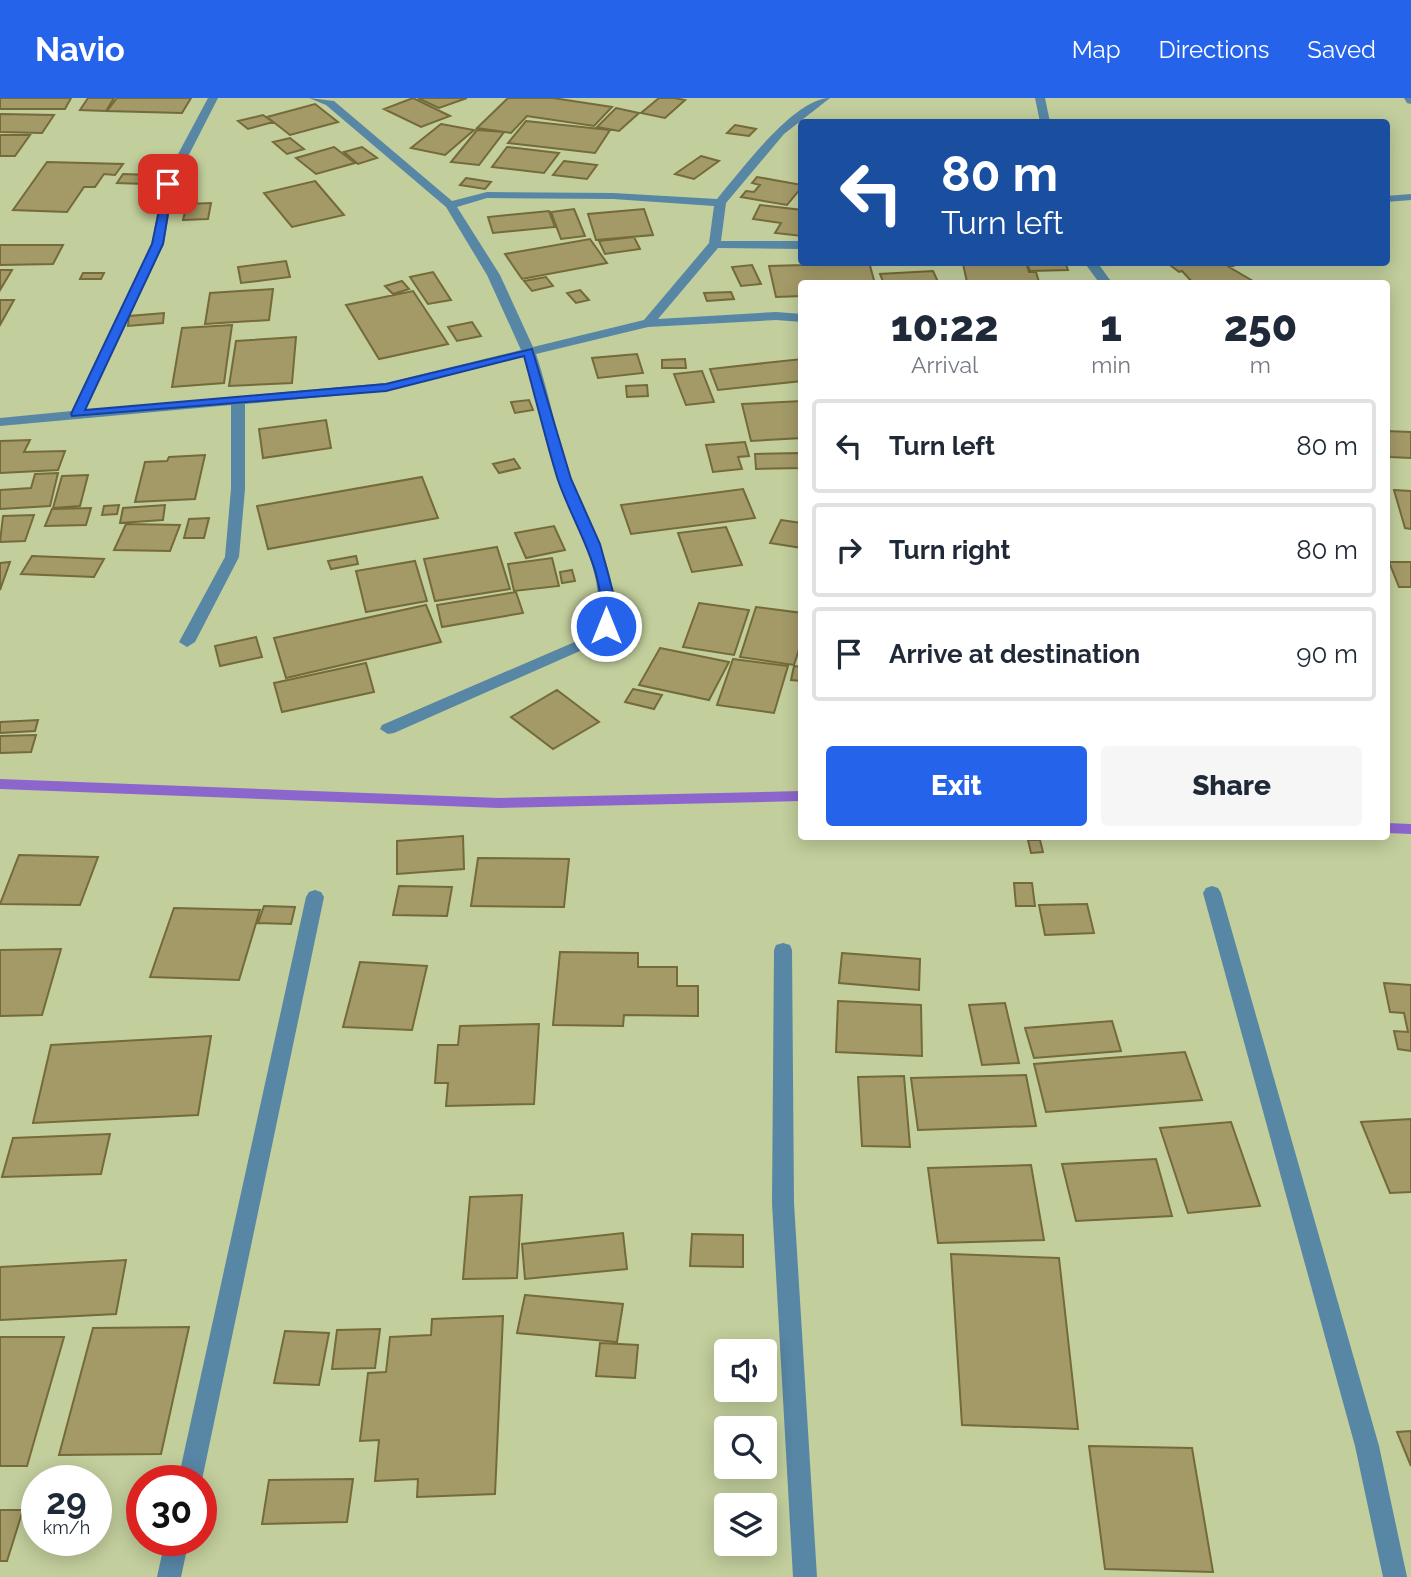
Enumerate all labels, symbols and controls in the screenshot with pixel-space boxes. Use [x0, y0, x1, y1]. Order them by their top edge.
text: Navio [35, 30, 125, 69]
text: Map [1072, 35, 1121, 64]
text: Directions [1159, 35, 1269, 64]
text: Saved [1307, 35, 1376, 64]
text: 80 m [941, 145, 1058, 202]
icon: left [826, 147, 917, 238]
pin [138, 154, 198, 214]
icon: arrive [149, 165, 187, 203]
text: Turn left [941, 204, 1063, 241]
text: 10:22 [891, 302, 999, 351]
text: 1 [1100, 302, 1122, 351]
text: 250 [1224, 302, 1297, 351]
text: Arrival [911, 351, 978, 378]
text: min [1091, 351, 1131, 378]
text: m [1250, 351, 1271, 378]
icon: left [830, 427, 868, 465]
text: Turn left [889, 431, 995, 461]
text: 80 m [1296, 431, 1358, 461]
icon: right [830, 531, 868, 569]
text: Turn right [889, 535, 1010, 565]
text: 80 m [1296, 535, 1358, 565]
position arrow [569, 589, 643, 663]
icon: arrive [830, 635, 868, 673]
text: Arrive at destination [889, 639, 1140, 669]
text: 90 m [1296, 639, 1358, 669]
button: Exit [826, 746, 1087, 826]
button: Share [1101, 746, 1362, 826]
map controls [714, 1339, 777, 1556]
button: sound [714, 1339, 777, 1402]
button: search [714, 1416, 777, 1479]
speed limit sign: 30 [126, 1465, 217, 1556]
text: 29 [46, 1481, 87, 1522]
button: layers [714, 1493, 777, 1556]
text: km/h [43, 1517, 90, 1538]

